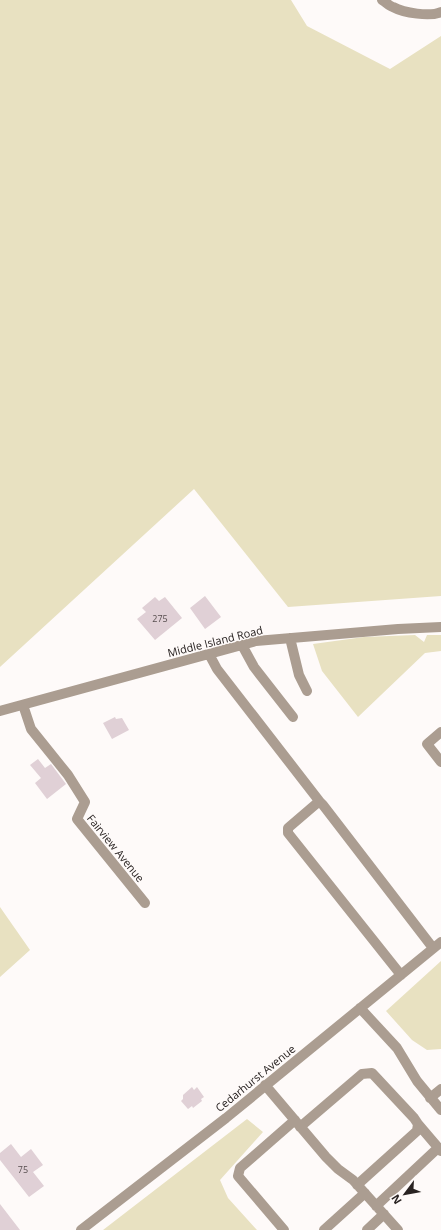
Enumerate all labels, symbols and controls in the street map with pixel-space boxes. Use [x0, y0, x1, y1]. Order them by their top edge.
house number: 275 [152, 612, 168, 625]
street label: Middle Island Road [166, 622, 264, 660]
street label: Fairview Avenue [84, 811, 148, 885]
street label: Cedarhurst Avenue [212, 1041, 298, 1115]
house number: 75 [18, 1163, 28, 1176]
north arrow [385, 1174, 425, 1214]
text: N [387, 1192, 405, 1207]

